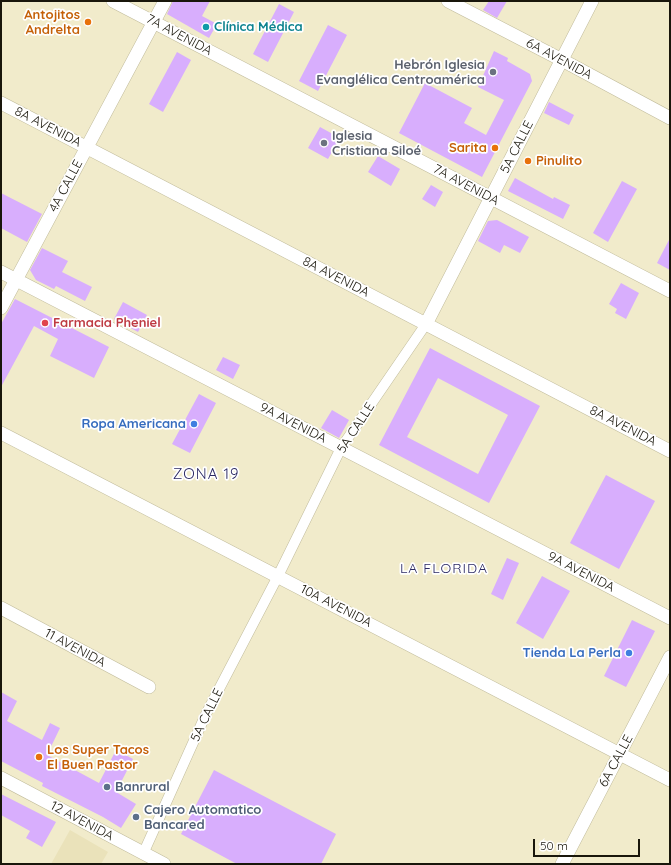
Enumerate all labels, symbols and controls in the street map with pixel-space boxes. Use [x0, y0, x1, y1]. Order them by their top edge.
place label: Antojitos Andrelta [24, 7, 80, 38]
street label: 7A AVENIDA [143, 11, 215, 59]
marker: Antojitos Andrelta [83, 17, 93, 27]
place label: Clínica Médica [214, 19, 303, 35]
marker: Clínica Médica [201, 22, 211, 32]
street label: 6A AVENIDA [523, 35, 595, 83]
place label: Hebrón Iglesia Evanglélica Centroamérica [316, 57, 485, 88]
marker: Hebrón Iglesia Evanglélica Centroamérica [488, 67, 498, 77]
street label: 8A AVENIDA [12, 104, 84, 150]
street label: 5A CALLE [497, 118, 537, 176]
place label: Iglesia Cristiana Siloé [332, 128, 421, 159]
marker: Iglesia Cristiana Siloé [319, 138, 329, 148]
place label: Sarita [449, 140, 487, 156]
marker: Sarita [490, 143, 500, 153]
place label: Pinulito [536, 153, 582, 169]
marker: Pinulito [523, 156, 533, 166]
street label: 4A CALLE [46, 157, 86, 215]
street label: 7A AVENIDA [430, 161, 502, 209]
street label: 8A AVENIDA [300, 254, 372, 300]
place label: Farmacia Pheniel [53, 315, 161, 331]
marker: Farmacia Pheniel [40, 318, 50, 328]
street label: 9A AVENIDA [257, 400, 329, 446]
street label: 5A CALLE [334, 400, 378, 456]
street label: 8A AVENIDA [587, 403, 659, 449]
place label: Ropa Americana [82, 416, 186, 432]
marker: Ropa Americana [189, 419, 199, 429]
district label: ZONA 19 [173, 465, 239, 483]
street label: 9A AVENIDA [545, 549, 617, 595]
district label: LA FLORIDA [400, 561, 488, 577]
street label: 10A AVENIDA [298, 581, 374, 631]
street label: 11 AVENIDA [42, 625, 108, 671]
place label: Tienda La Perla [523, 645, 621, 661]
marker: Tienda La Perla [624, 648, 634, 658]
street label: 5A CALLE [187, 686, 227, 744]
street label: 6A CALLE [596, 732, 636, 790]
place label: Los Super Tacos El Buen Pastor [47, 742, 149, 773]
marker: Los Super Tacos El Buen Pastor [34, 752, 44, 762]
place label: Banrural [115, 779, 170, 795]
marker: Banrural [102, 782, 112, 792]
street label: 12 AVENIDA [48, 798, 116, 844]
place label: Cajero Automatico Bancared [144, 802, 261, 833]
marker: Cajero Automatico Bancared [131, 812, 141, 822]
scale bar [535, 831, 642, 857]
text: 50 m [540, 838, 568, 853]

